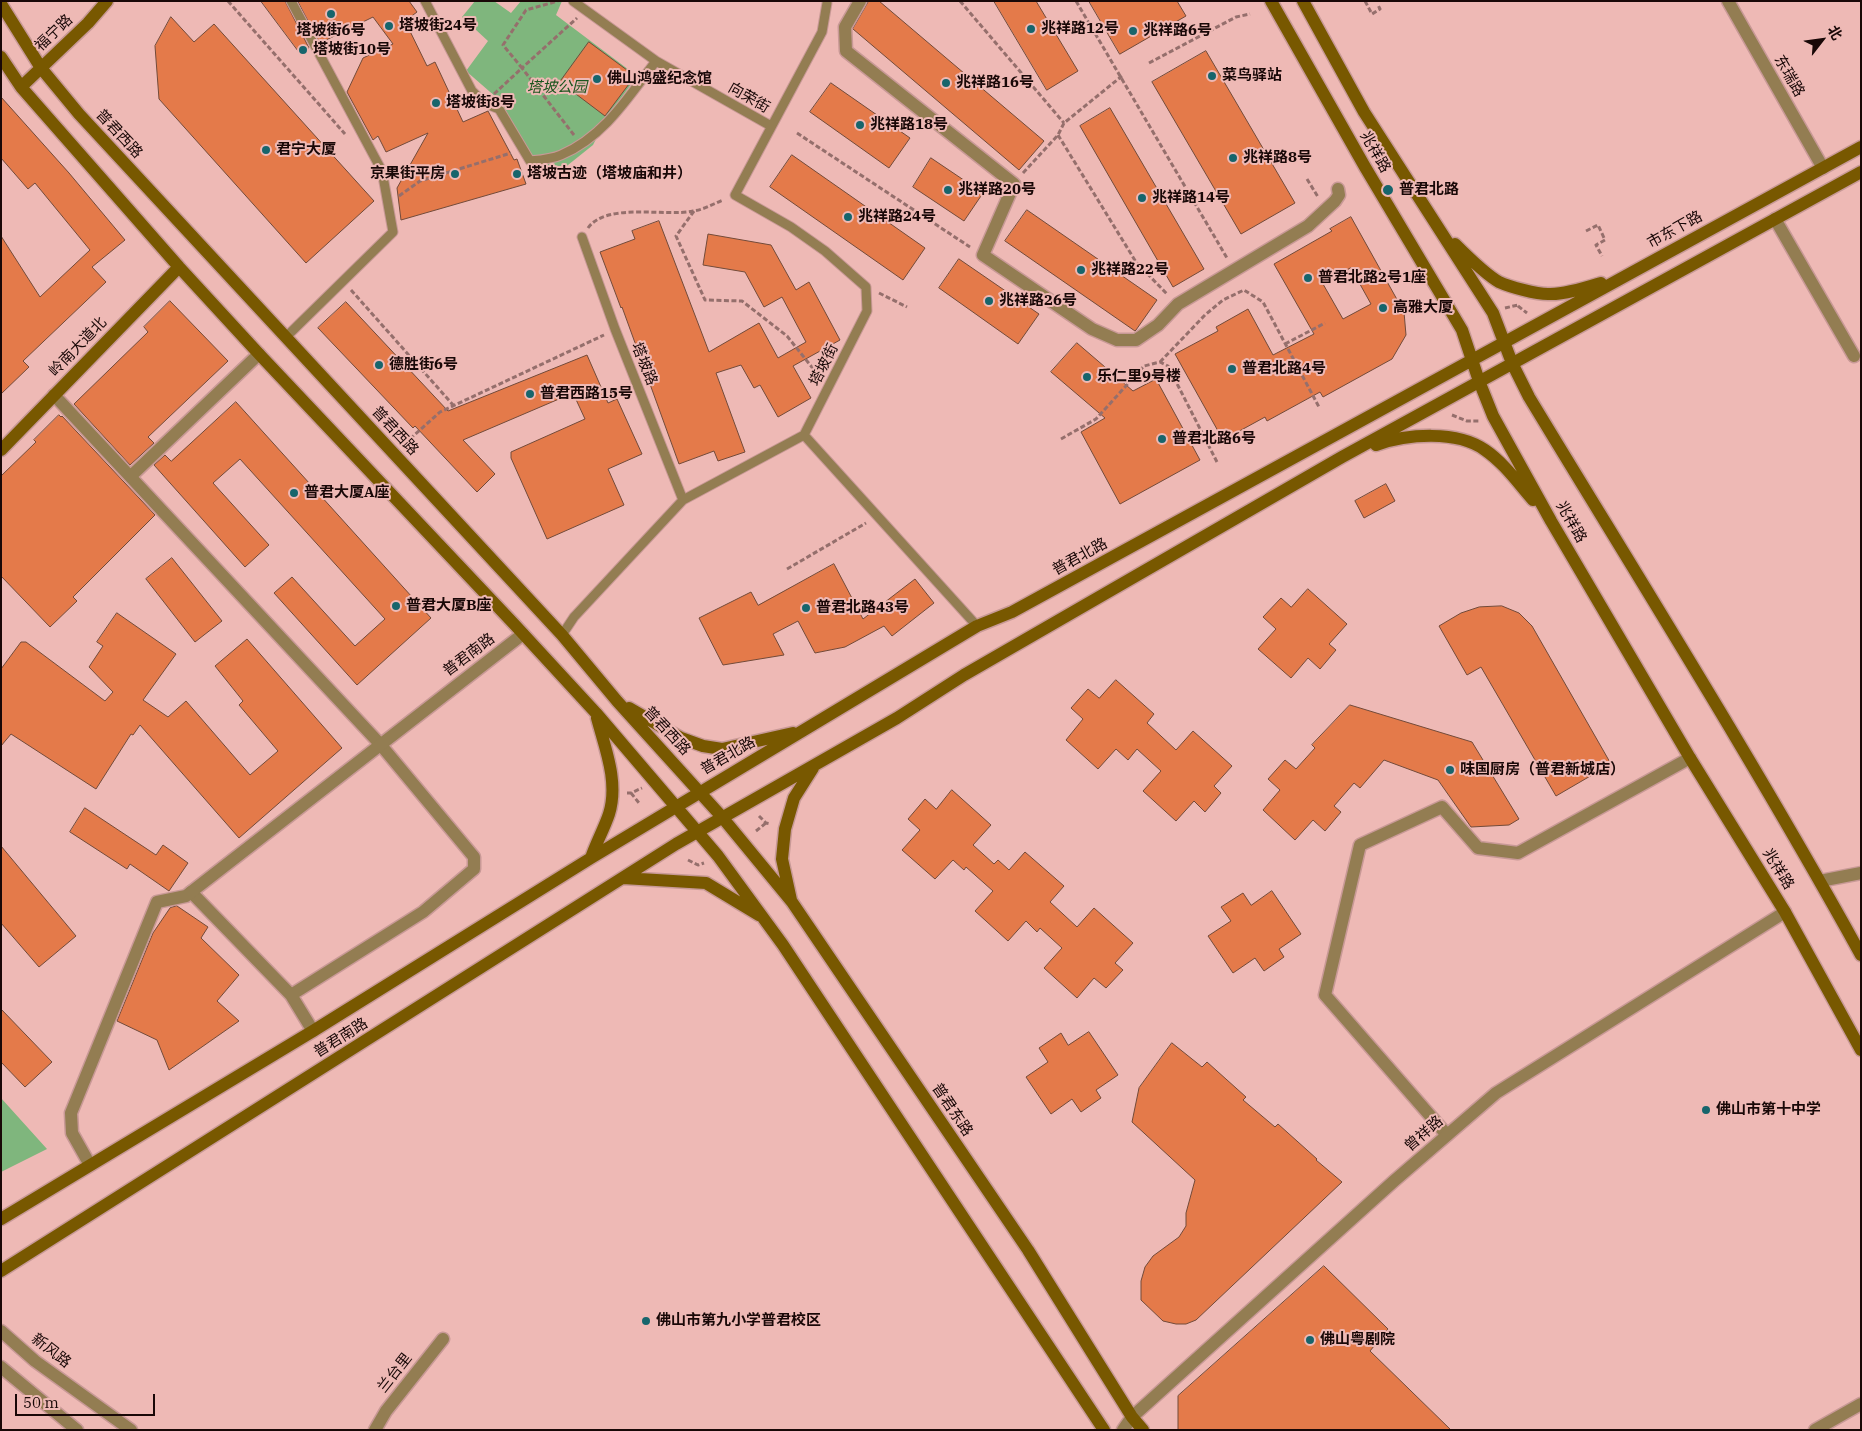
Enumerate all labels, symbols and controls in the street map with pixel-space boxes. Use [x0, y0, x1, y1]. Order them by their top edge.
marker: 塔坡街6号 [325, 8, 337, 20]
street label: 福宁路 [32, 11, 76, 55]
north arrow [1797, 15, 1847, 65]
place label: 塔坡街24号 [399, 17, 477, 35]
marker: 塔坡街24号 [383, 20, 395, 32]
place label: 兆祥路12号 [1041, 20, 1119, 38]
place label: 塔坡街6号 [297, 22, 365, 40]
place label: 兆祥路6号 [1143, 22, 1212, 40]
text: 北 [1824, 22, 1846, 43]
marker: 兆祥路12号 [1025, 23, 1037, 35]
marker: 兆祥路6号 [1127, 25, 1139, 37]
place label: 塔坡街10号 [313, 41, 391, 59]
marker: 塔坡街10号 [297, 44, 309, 56]
street label: 东瑞路 [1770, 52, 1808, 100]
place label: 菜鸟驿站 [1222, 67, 1282, 85]
place label: 佛山鸿盛纪念馆 [607, 70, 712, 88]
marker: 菜鸟驿站 [1206, 70, 1218, 82]
marker: 佛山鸿盛纪念馆 [591, 73, 603, 85]
place label: 兆祥路16号 [956, 74, 1034, 92]
marker: 兆祥路16号 [940, 77, 952, 89]
park label: 塔坡公园 [527, 79, 587, 97]
street label: 向荣街 [725, 79, 773, 117]
place label: 塔坡街8号 [446, 94, 515, 112]
marker: 塔坡街8号 [430, 97, 442, 109]
street label: 普君西路 [92, 106, 146, 162]
place label: 兆祥路18号 [870, 116, 948, 134]
marker: 兆祥路18号 [854, 119, 866, 131]
street label: 兆祥路 [1356, 128, 1394, 176]
place label: 君宁大厦 [276, 141, 336, 159]
marker: 君宁大厦 [260, 144, 272, 156]
place label: 兆祥路8号 [1243, 149, 1312, 167]
marker: 兆祥路8号 [1227, 152, 1239, 164]
place label: 京果街平房 [370, 165, 445, 183]
place label: 塔坡古迹（塔坡庙和井） [527, 165, 692, 183]
marker: 京果街平房 [449, 168, 461, 180]
marker: 塔坡古迹（塔坡庙和井） [511, 168, 523, 180]
place label: 兆祥路20号 [958, 181, 1036, 199]
place label: 普君北路 [1399, 181, 1459, 199]
marker: 普君北路 [1381, 183, 1395, 197]
marker: 兆祥路20号 [942, 184, 954, 196]
place label: 兆祥路14号 [1152, 189, 1230, 207]
marker: 兆祥路14号 [1136, 192, 1148, 204]
place label: 兆祥路24号 [858, 208, 936, 226]
street label: 市东下路 [1644, 208, 1706, 252]
marker: 兆祥路24号 [842, 211, 854, 223]
place label: 兆祥路22号 [1091, 261, 1169, 279]
marker: 兆祥路22号 [1075, 264, 1087, 276]
place label: 普君北路2号1座 [1318, 269, 1426, 287]
marker: 普君北路2号1座 [1302, 272, 1314, 284]
place label: 兆祥路26号 [999, 292, 1077, 310]
marker: 兆祥路26号 [983, 295, 995, 307]
place label: 高雅大厦 [1393, 299, 1453, 317]
marker: 高雅大厦 [1377, 302, 1389, 314]
street label: 岭南大道北 [45, 314, 111, 380]
street label: 塔坡路 [627, 340, 661, 388]
street label: 塔坡街 [806, 341, 842, 389]
place label: 德胜街6号 [389, 356, 458, 374]
marker: 德胜街6号 [373, 359, 385, 371]
place label: 普君北路4号 [1242, 360, 1326, 378]
marker: 普君北路4号 [1226, 363, 1238, 375]
place label: 乐仁里9号楼 [1097, 368, 1181, 386]
marker: 乐仁里9号楼 [1081, 371, 1093, 383]
place label: 普君西路15号 [540, 385, 633, 403]
marker: 普君西路15号 [524, 388, 536, 400]
street label: 普君西路 [368, 403, 422, 459]
place label: 普君北路6号 [1172, 430, 1256, 448]
marker: 普君北路6号 [1156, 433, 1168, 445]
place label: 普君大厦A座 [304, 484, 389, 502]
marker: 普君大厦A座 [288, 487, 300, 499]
street label: 兆祥路 [1552, 498, 1590, 546]
street label: 普君北路 [1049, 535, 1111, 579]
place label: 普君大厦B座 [406, 597, 492, 615]
place label: 普君北路43号 [816, 599, 909, 617]
marker: 普君大厦B座 [390, 600, 402, 612]
marker: 普君北路43号 [800, 602, 812, 614]
street label: 普君南路 [440, 630, 498, 680]
street label: 普君西路 [640, 703, 694, 759]
street label: 普君北路 [698, 733, 758, 779]
place label: 味国厨房（普君新城店） [1460, 761, 1625, 779]
marker: 味国厨房（普君新城店） [1444, 764, 1456, 776]
street label: 兆祥路 [1758, 845, 1798, 893]
street label: 普君南路 [311, 1014, 371, 1062]
street label: 普君东路 [928, 1080, 976, 1140]
place label: 佛山市第十中学 [1716, 1101, 1821, 1119]
marker: 佛山市第十中学 [1700, 1104, 1712, 1116]
street label: 曾祥路 [1401, 1112, 1447, 1156]
place label: 佛山市第九小学普君校区 [656, 1312, 821, 1330]
marker: 佛山市第九小学普君校区 [640, 1315, 652, 1327]
street label: 新风路 [28, 1330, 74, 1372]
place label: 佛山粤剧院 [1320, 1331, 1395, 1349]
marker: 佛山粤剧院 [1304, 1334, 1316, 1346]
street label: 兰台里 [374, 1350, 416, 1396]
scale bar [18, 1384, 158, 1416]
text: 50 m [23, 1393, 59, 1412]

